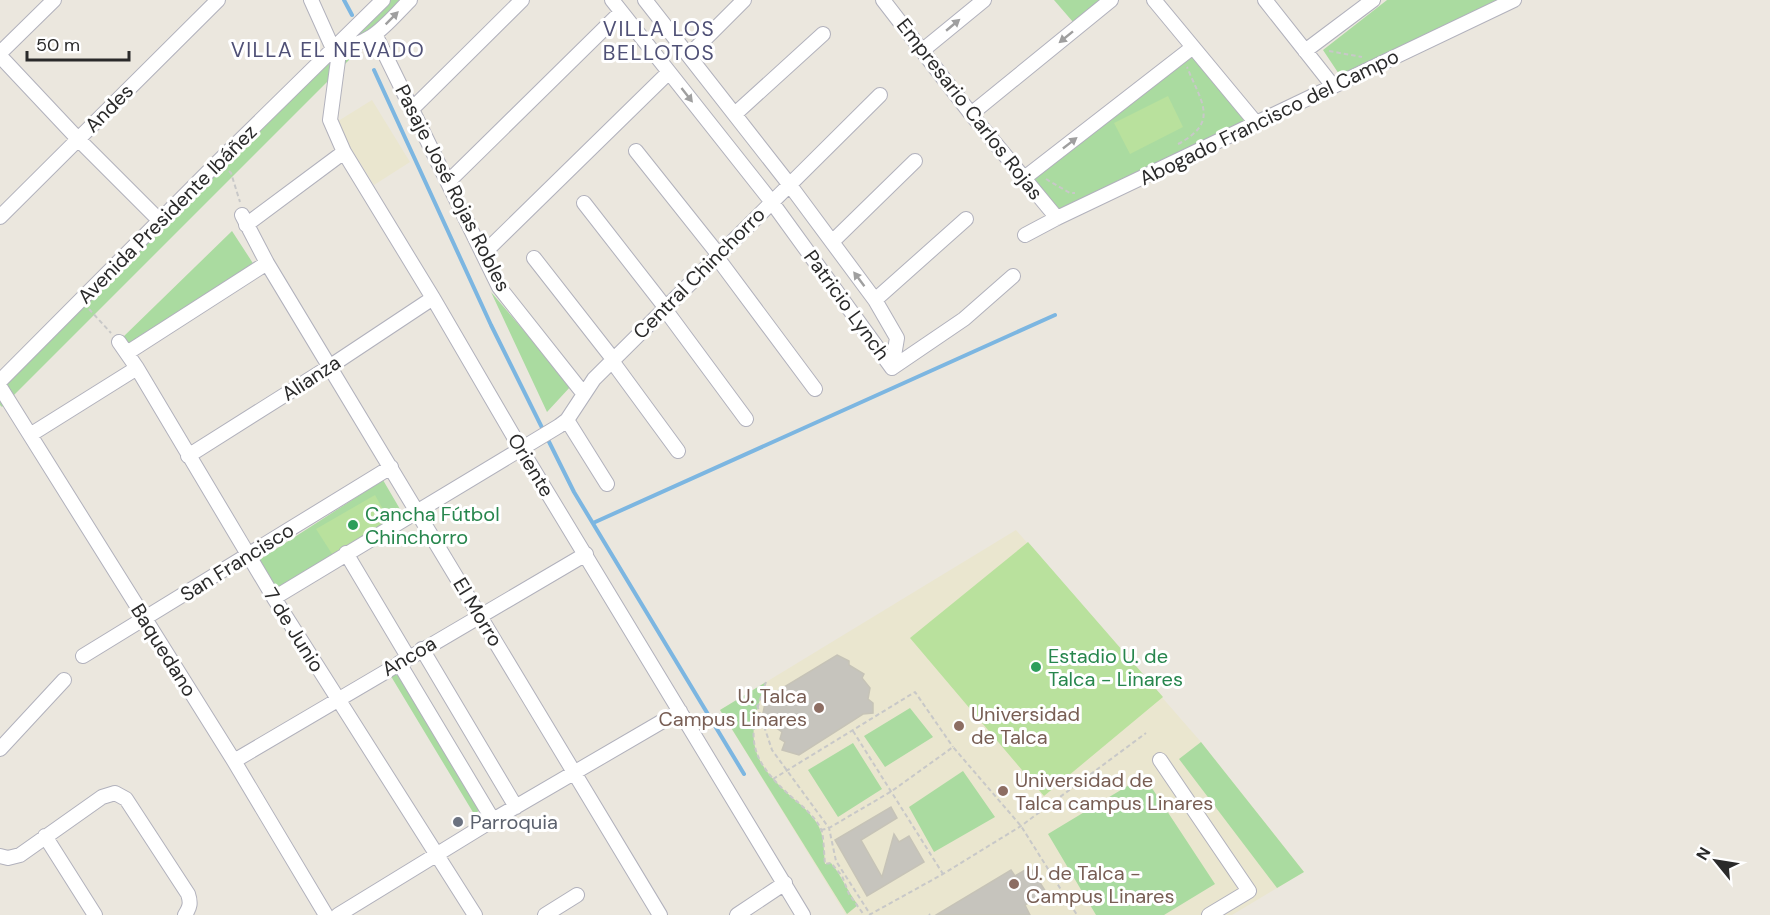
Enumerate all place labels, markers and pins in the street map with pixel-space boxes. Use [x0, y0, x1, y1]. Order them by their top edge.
place label: Cancha Fútbol Chinchorro [365, 501, 500, 550]
marker: Cancha Fútbol Chinchorro [346, 518, 360, 532]
place label: Estadio U. de Talca - Linares [1048, 643, 1183, 692]
marker: Estadio U. de Talca - Linares [1029, 660, 1043, 674]
place label: U. Talca Campus Linares [659, 683, 807, 732]
marker: U. Talca Campus Linares [812, 701, 826, 715]
place label: Universidad de Talca [971, 701, 1080, 750]
marker: Universidad de Talca [952, 719, 966, 733]
place label: Universidad de Talca campus Linares [1015, 767, 1213, 816]
marker: Universidad de Talca campus Linares [996, 784, 1010, 798]
place label: Parroquia [470, 809, 558, 835]
marker: Parroquia [451, 815, 465, 829]
place label: U. de Talca - Campus Linares [1026, 860, 1175, 909]
marker: U. de Talca - Campus Linares [1007, 877, 1021, 891]

